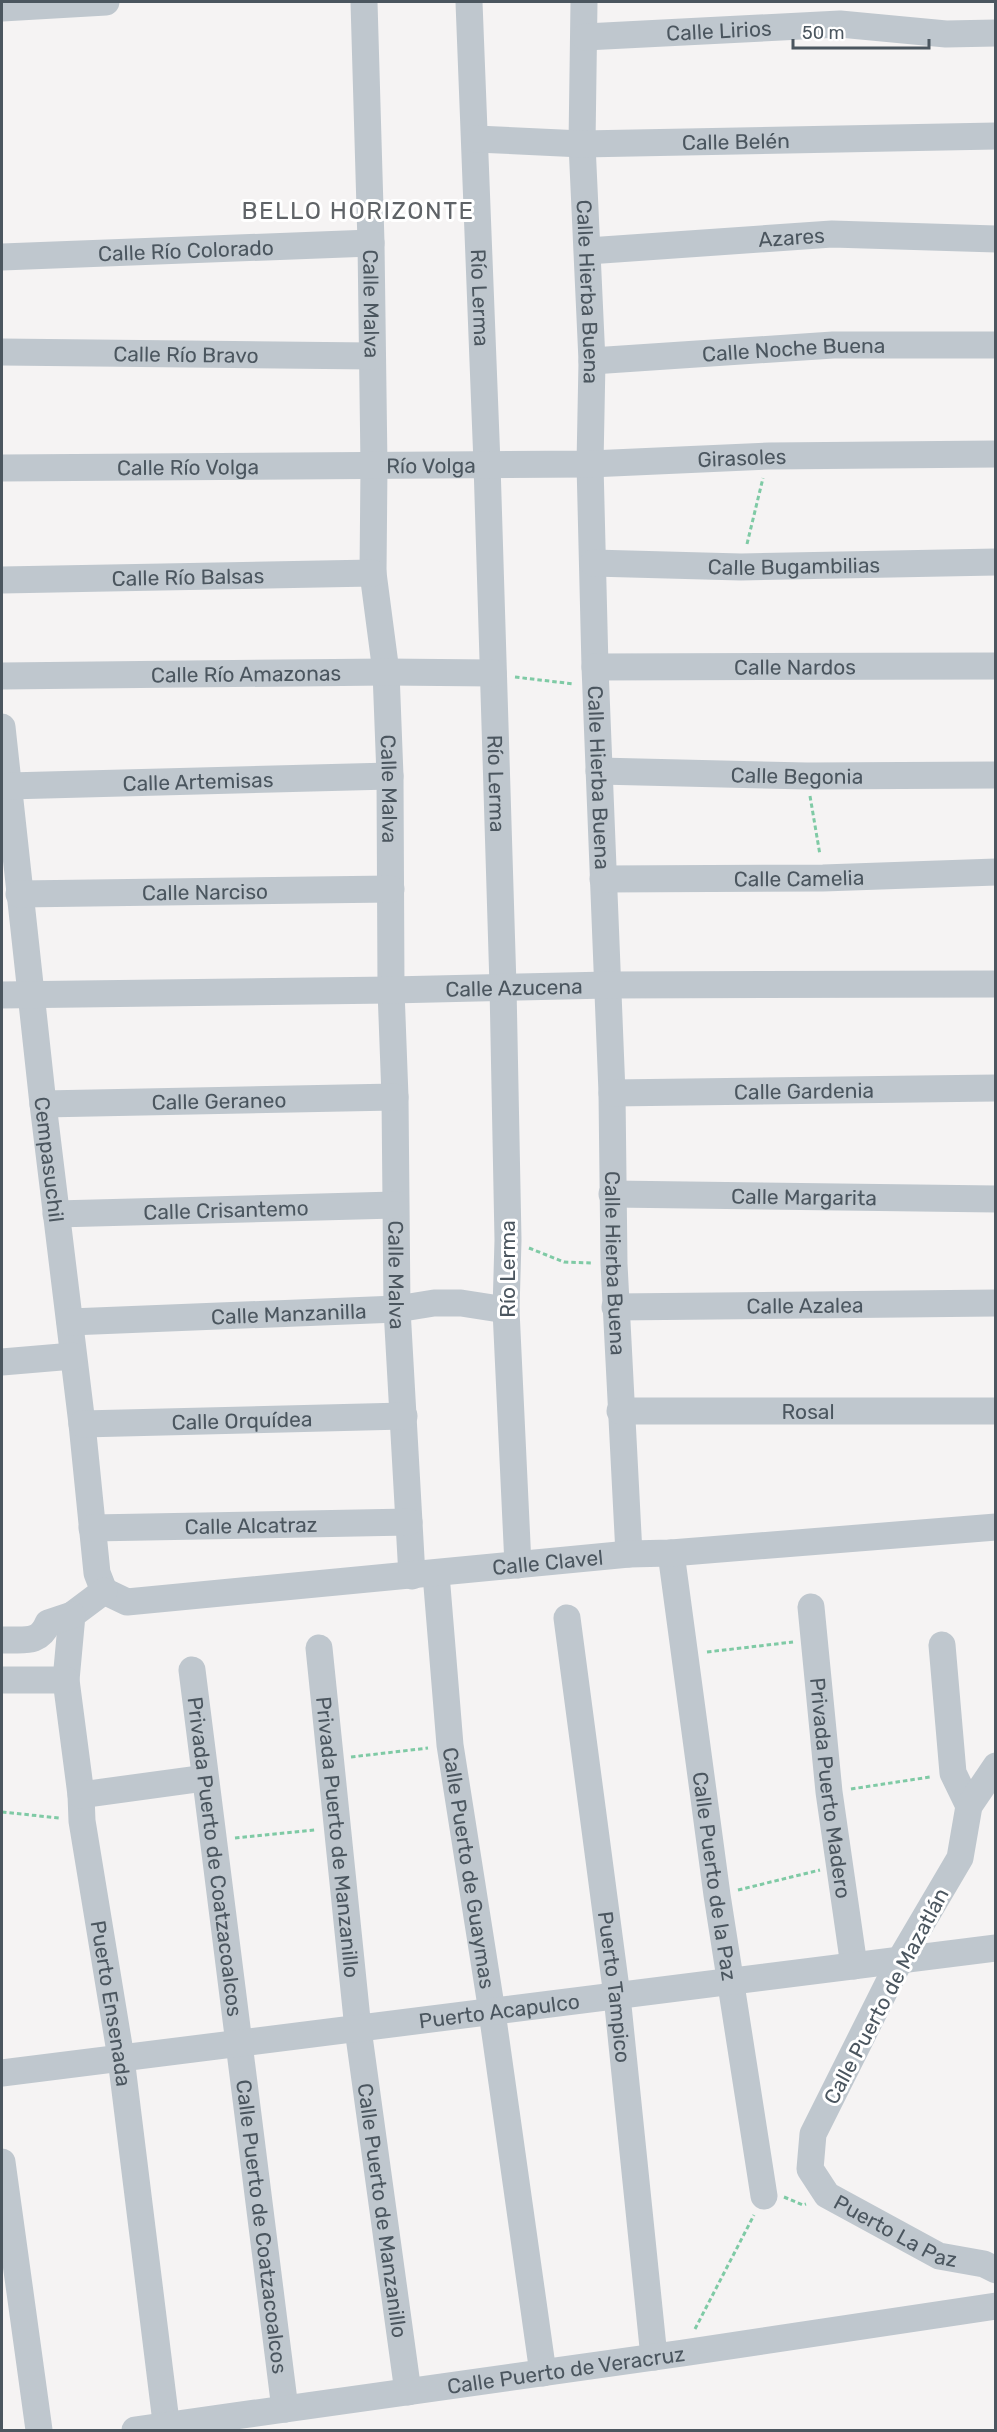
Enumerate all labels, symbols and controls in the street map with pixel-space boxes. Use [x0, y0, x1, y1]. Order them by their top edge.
scale bar [793, 12, 930, 50]
street label: Calle Lirios [666, 15, 772, 45]
text: 50 m [802, 22, 845, 44]
street label: Calle Belén [682, 127, 790, 155]
district label: BELLO HORIZONTE [241, 197, 475, 225]
street label: Calle Hierba Buena [572, 199, 605, 384]
street label: Azares [757, 222, 826, 252]
street label: Calle Río Colorado [97, 234, 274, 266]
street label: Río Lerma [466, 248, 495, 347]
street label: Calle Malva [359, 249, 385, 359]
street label: Calle Noche Buena [701, 332, 885, 366]
street label: Calle Río Bravo [113, 341, 259, 367]
street label: Girasoles [697, 443, 787, 472]
street label: Río Volga [386, 452, 476, 478]
street label: Calle Río Volga [117, 454, 259, 480]
street label: Calle Bugambilias [707, 552, 880, 580]
street label: Calle Río Balsas [111, 563, 264, 590]
street label: Calle Nardos [734, 654, 856, 679]
street label: Calle Río Amazonas [151, 660, 341, 687]
street label: Calle Hierba Buena [583, 685, 616, 870]
street label: Calle Malva [376, 734, 403, 843]
street label: Río Lerma [483, 734, 511, 833]
street label: Calle Begonia [730, 762, 863, 789]
street label: Calle Artemisas [122, 767, 274, 795]
street label: Calle Camelia [734, 864, 865, 891]
street label: Calle Narciso [142, 878, 268, 905]
street label: Calle Azucena [445, 973, 583, 1001]
street label: Calle Gardenia [734, 1077, 874, 1104]
street label: Calle Geraneo [151, 1087, 287, 1114]
street label: Cempasuchil [30, 1095, 70, 1224]
street label: Calle Hierba Buena [600, 1171, 631, 1356]
street label: Calle Margarita [731, 1183, 877, 1210]
street label: Calle Crisantemo [143, 1195, 309, 1224]
street label: Calle Malva [384, 1220, 411, 1330]
street label: Río Lerma [495, 1220, 520, 1318]
street label: Calle Azalea [746, 1292, 864, 1318]
street label: Calle Manzanilla [211, 1298, 367, 1329]
street label: Rosal [781, 1399, 835, 1424]
street label: Calle Orquídea [171, 1406, 313, 1434]
street label: Calle Alcatraz [184, 1511, 318, 1539]
street label: Calle Clavel [491, 1544, 604, 1580]
street label: Privada Puerto Madero [805, 1676, 857, 1900]
street label: Privada Puerto de Coatzacoalcos [183, 1695, 248, 2018]
street label: Privada Puerto de Manzanillo [312, 1695, 365, 1979]
street label: Calle Puerto de Guaymas [438, 1745, 501, 1991]
street label: Calle Puerto de la Paz [688, 1770, 743, 1982]
street label: Calle Puerto de Mazatlán [818, 1884, 954, 2108]
street label: Puerto Tampico [593, 1910, 636, 2064]
street label: Puerto Ensenada [86, 1919, 137, 2088]
street label: Puerto Acapulco [417, 1988, 581, 2033]
street label: Calle Puerto de Coatzacoalcos [232, 2078, 293, 2375]
street label: Calle Puerto de Manzanillo [353, 2081, 413, 2339]
street label: Puerto La Paz [830, 2189, 959, 2271]
street label: Calle Puerto de Veracruz [445, 2340, 686, 2399]

